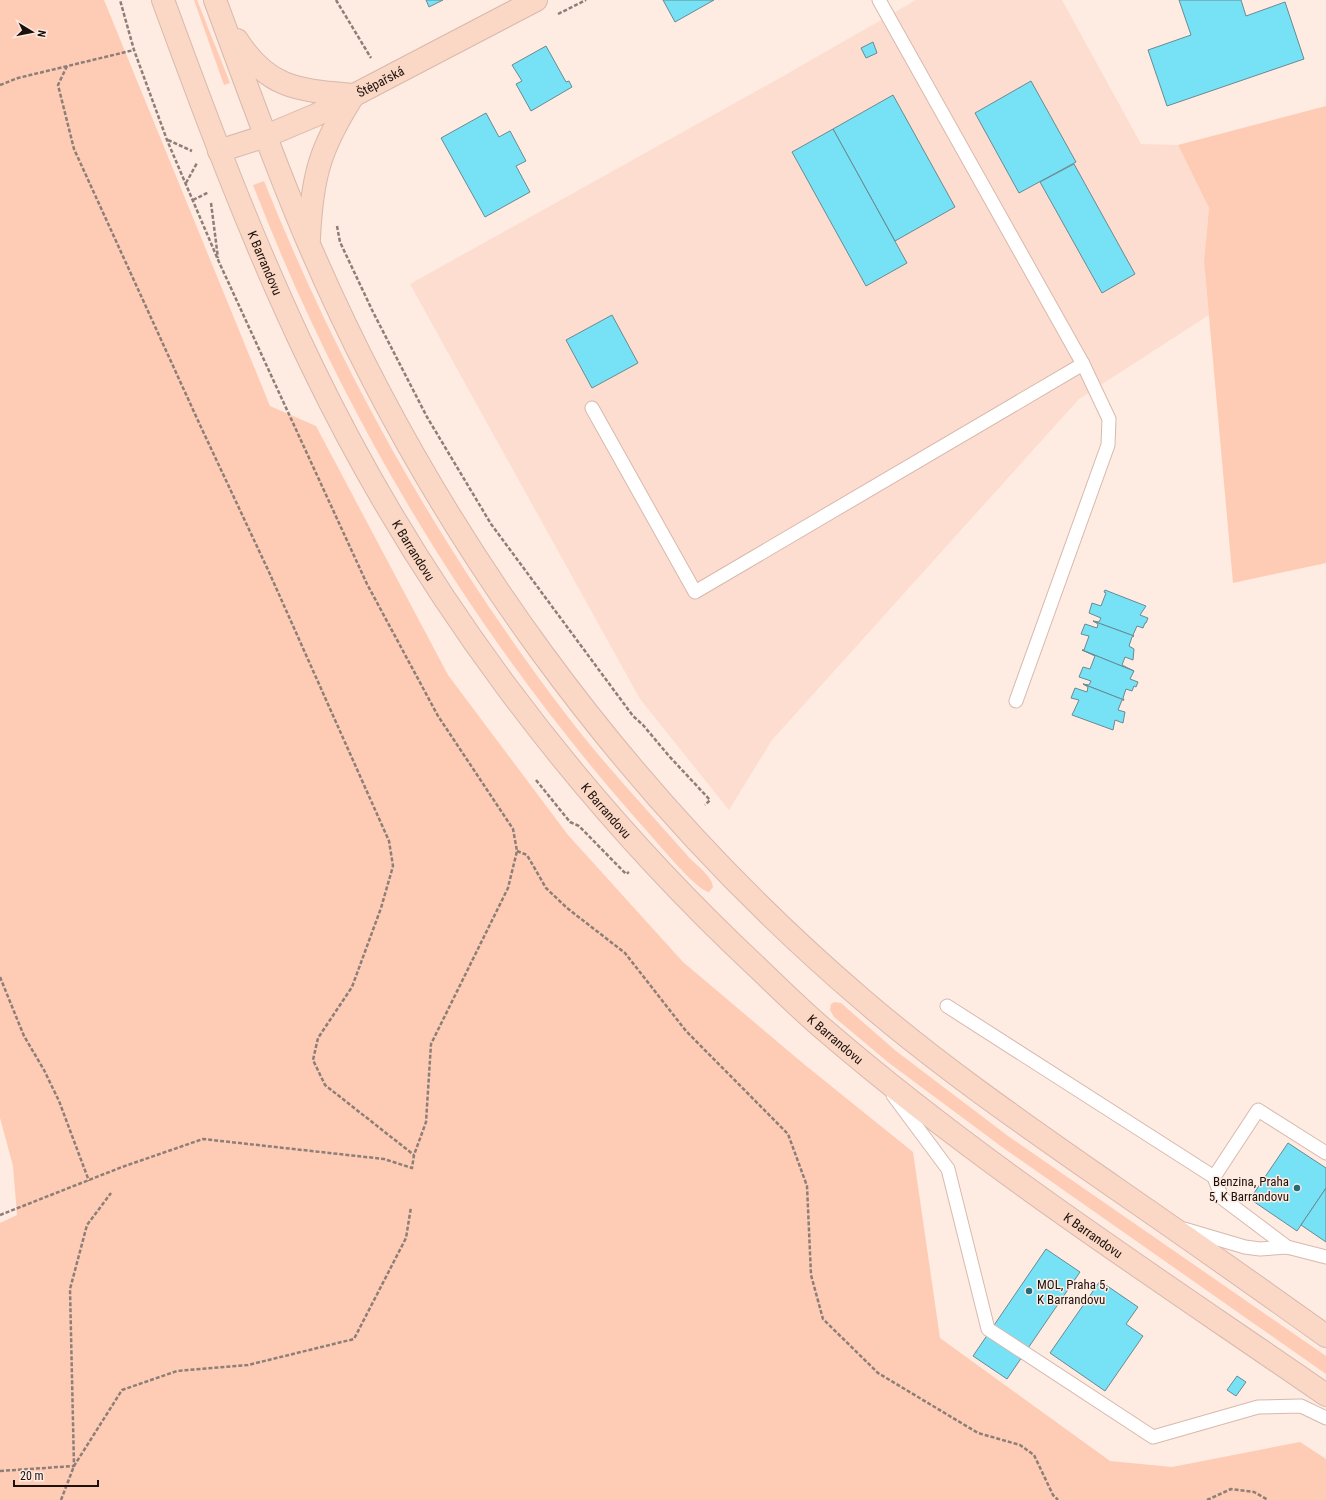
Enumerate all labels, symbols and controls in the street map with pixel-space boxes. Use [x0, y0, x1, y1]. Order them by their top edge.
north arrow [12, 12, 52, 52]
text: N [34, 29, 48, 38]
street label: Štěpařská [354, 63, 407, 100]
street label: K Barrandovu [244, 229, 285, 297]
street label: K Barrandovu [389, 518, 438, 584]
street label: K Barrandovu [578, 780, 634, 842]
street label: K Barrandovu [804, 1012, 866, 1067]
place label: Benzina, Praha 5, K Barrandovu [1209, 1174, 1289, 1204]
marker: Benzina, Praha 5, K Barrandovu [1292, 1183, 1302, 1193]
street label: K Barrandovu [1061, 1210, 1125, 1261]
place label: MOL, Praha 5, K Barrandovu [1037, 1277, 1108, 1307]
marker: MOL, Praha 5, K Barrandovu [1024, 1286, 1034, 1296]
scale bar [14, 1462, 98, 1488]
text: 20 m [20, 1469, 44, 1483]

